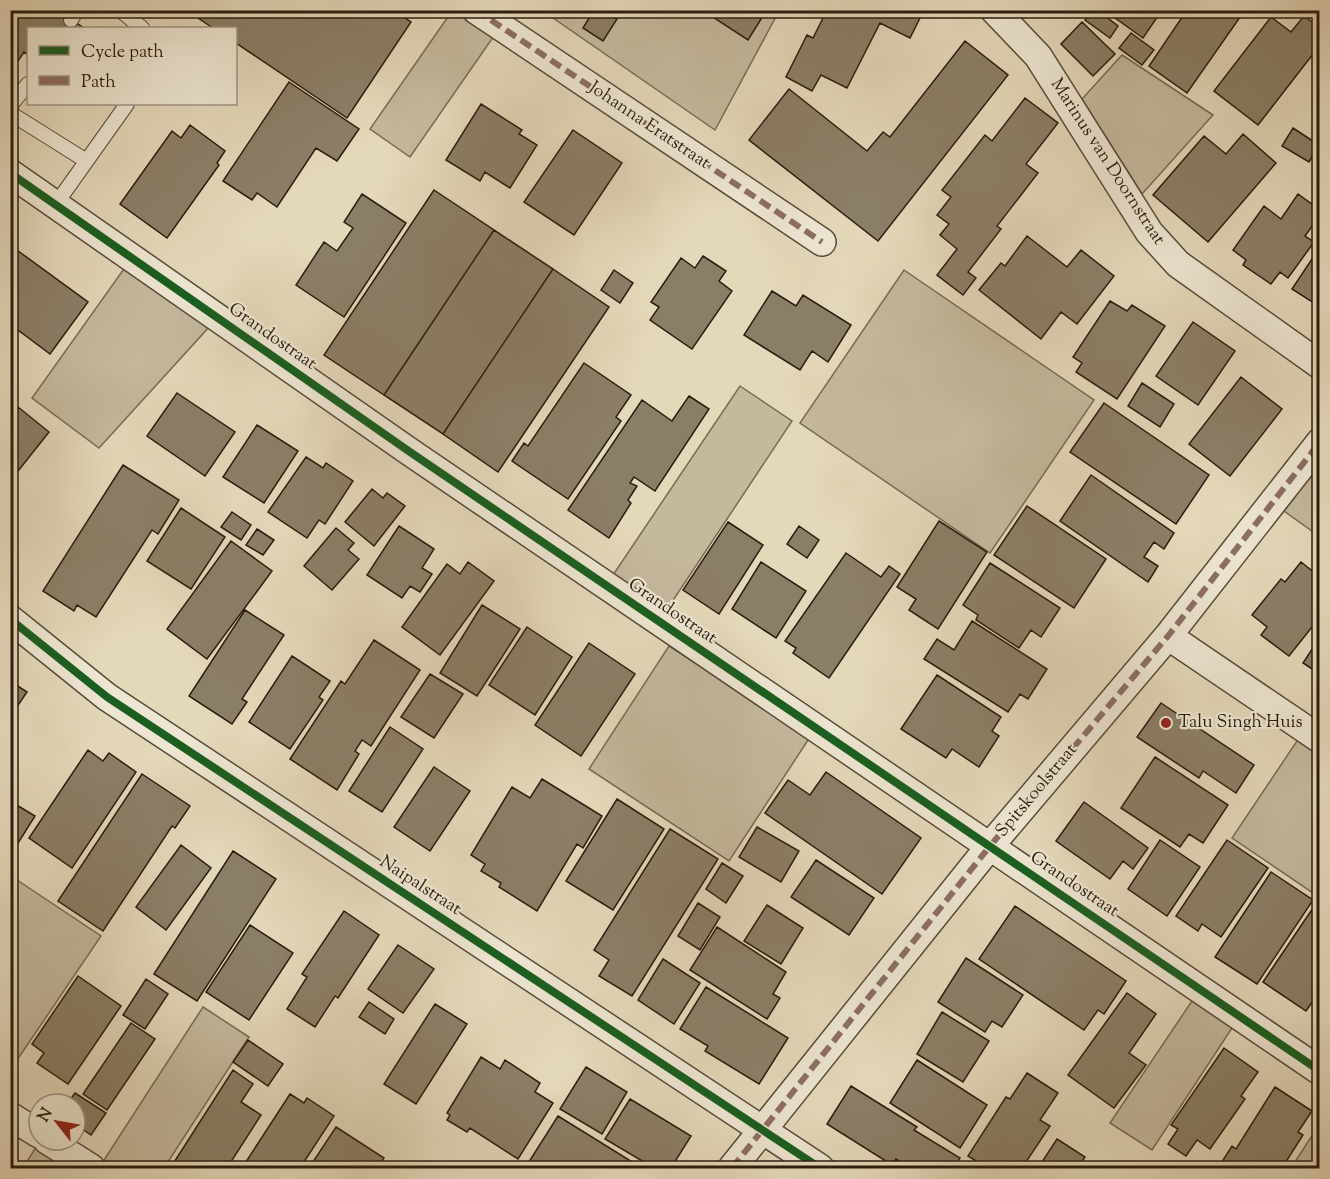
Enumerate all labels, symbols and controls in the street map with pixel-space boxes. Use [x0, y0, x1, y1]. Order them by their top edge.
legend [27, 27, 237, 105]
text: Cycle path [81, 40, 164, 66]
text: Path [81, 70, 116, 96]
street label: Marinus van Doornstraat [1043, 73, 1171, 251]
street label: Johanna Eratstraat [582, 75, 715, 176]
street label: Grandostraat [223, 297, 321, 377]
street label: Grandostraat [622, 573, 722, 651]
place label: Talu Singh Huis [1178, 710, 1303, 736]
marker: Talu Singh Huis [1159, 716, 1173, 730]
street label: Spitskoolstraat [990, 738, 1084, 844]
street label: Grandostraat [1024, 846, 1124, 924]
street label: Naipalstraat [374, 850, 466, 922]
north arrow [27, 1092, 87, 1152]
text: N [33, 1104, 60, 1127]

